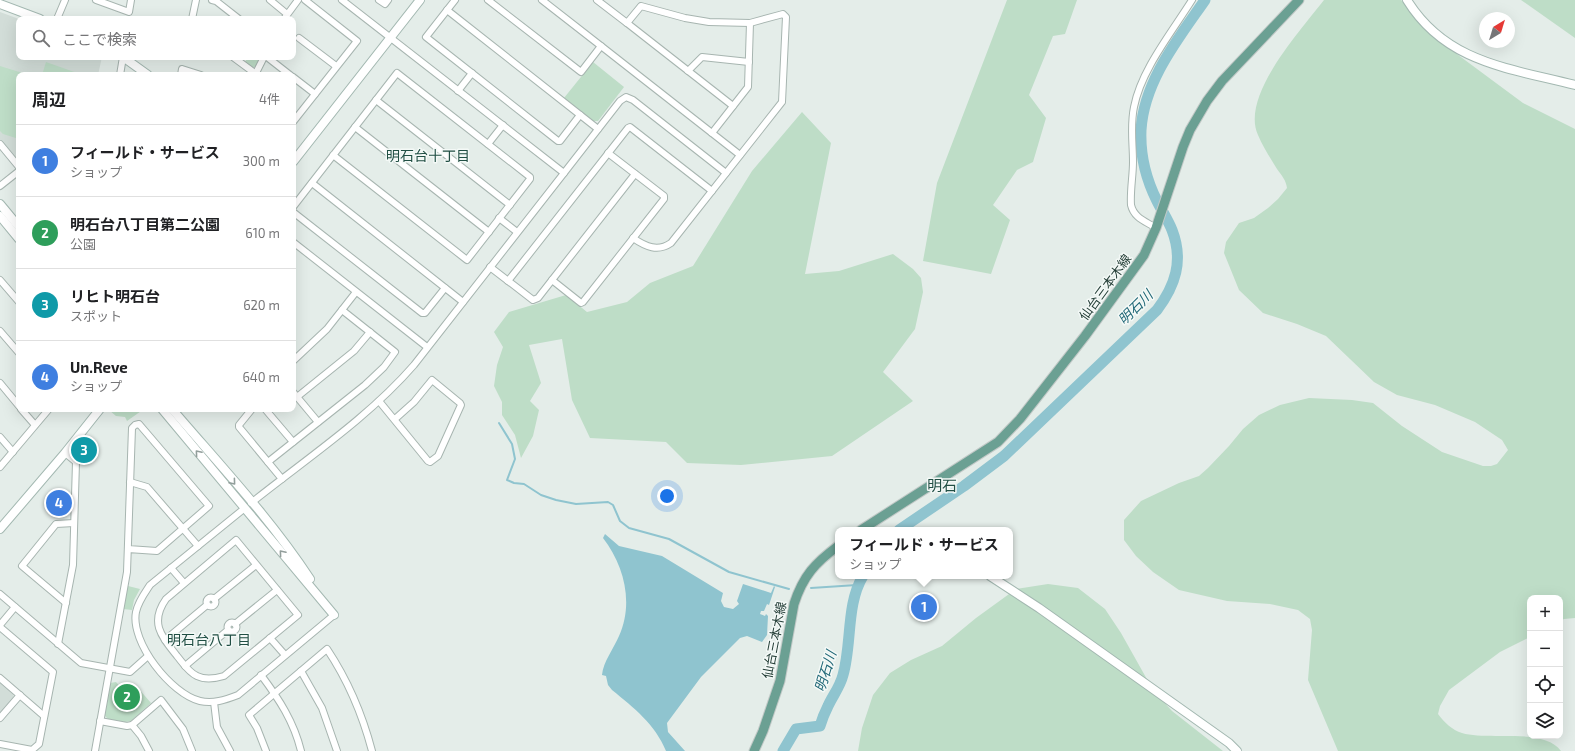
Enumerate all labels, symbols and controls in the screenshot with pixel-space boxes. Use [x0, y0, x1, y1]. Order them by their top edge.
north arrow [1479, 12, 1515, 48]
search box [16, 16, 296, 60]
icon: search [30, 27, 52, 49]
text: ここで検索 [62, 30, 137, 48]
text: 周辺 [32, 89, 66, 109]
text: 4件 [259, 91, 280, 107]
text: フィールド・サービス [70, 143, 220, 161]
district label: 明石台十丁目 [386, 147, 470, 164]
text: 1 [42, 153, 48, 169]
text: 300 m [243, 153, 280, 169]
text: ショップ [70, 164, 122, 180]
text: 明石台八丁目第二公園 [70, 215, 220, 233]
text: 2 [41, 225, 49, 241]
text: 610 m [245, 225, 280, 241]
text: 公園 [70, 236, 96, 252]
street label: 仙台三本木線 [1076, 251, 1134, 323]
water label: 明石川 [1114, 285, 1157, 328]
text: リヒト明石台 [70, 287, 160, 305]
text: 3 [41, 297, 49, 313]
text: 620 m [243, 297, 280, 313]
text: スポット [70, 308, 122, 324]
text: Un.Reve [70, 358, 128, 376]
text: 4 [41, 369, 49, 385]
text: 640 m [242, 369, 280, 385]
text: ショップ [70, 378, 122, 394]
pin: 3 [71, 435, 97, 465]
one-way arrow [196, 450, 203, 457]
district label: 明石 [927, 476, 957, 494]
one-way arrow [229, 477, 236, 484]
your location [657, 486, 677, 506]
pin: 4 [46, 488, 72, 518]
popup [835, 527, 1013, 579]
text: フィールド・サービス [849, 535, 999, 553]
one-way arrow [279, 550, 286, 557]
text: ショップ [849, 556, 901, 572]
pin: 1 [911, 592, 937, 622]
map controls [1527, 595, 1563, 739]
button: + [1527, 595, 1563, 631]
street label: 仙台三本木線 [759, 600, 789, 680]
district label: 明石台八丁目 [167, 631, 251, 648]
button: − [1527, 631, 1563, 667]
water label: 明石川 [811, 647, 840, 694]
button: locate [1527, 667, 1563, 703]
pin: 2 [114, 682, 140, 712]
button: layers [1527, 703, 1563, 739]

